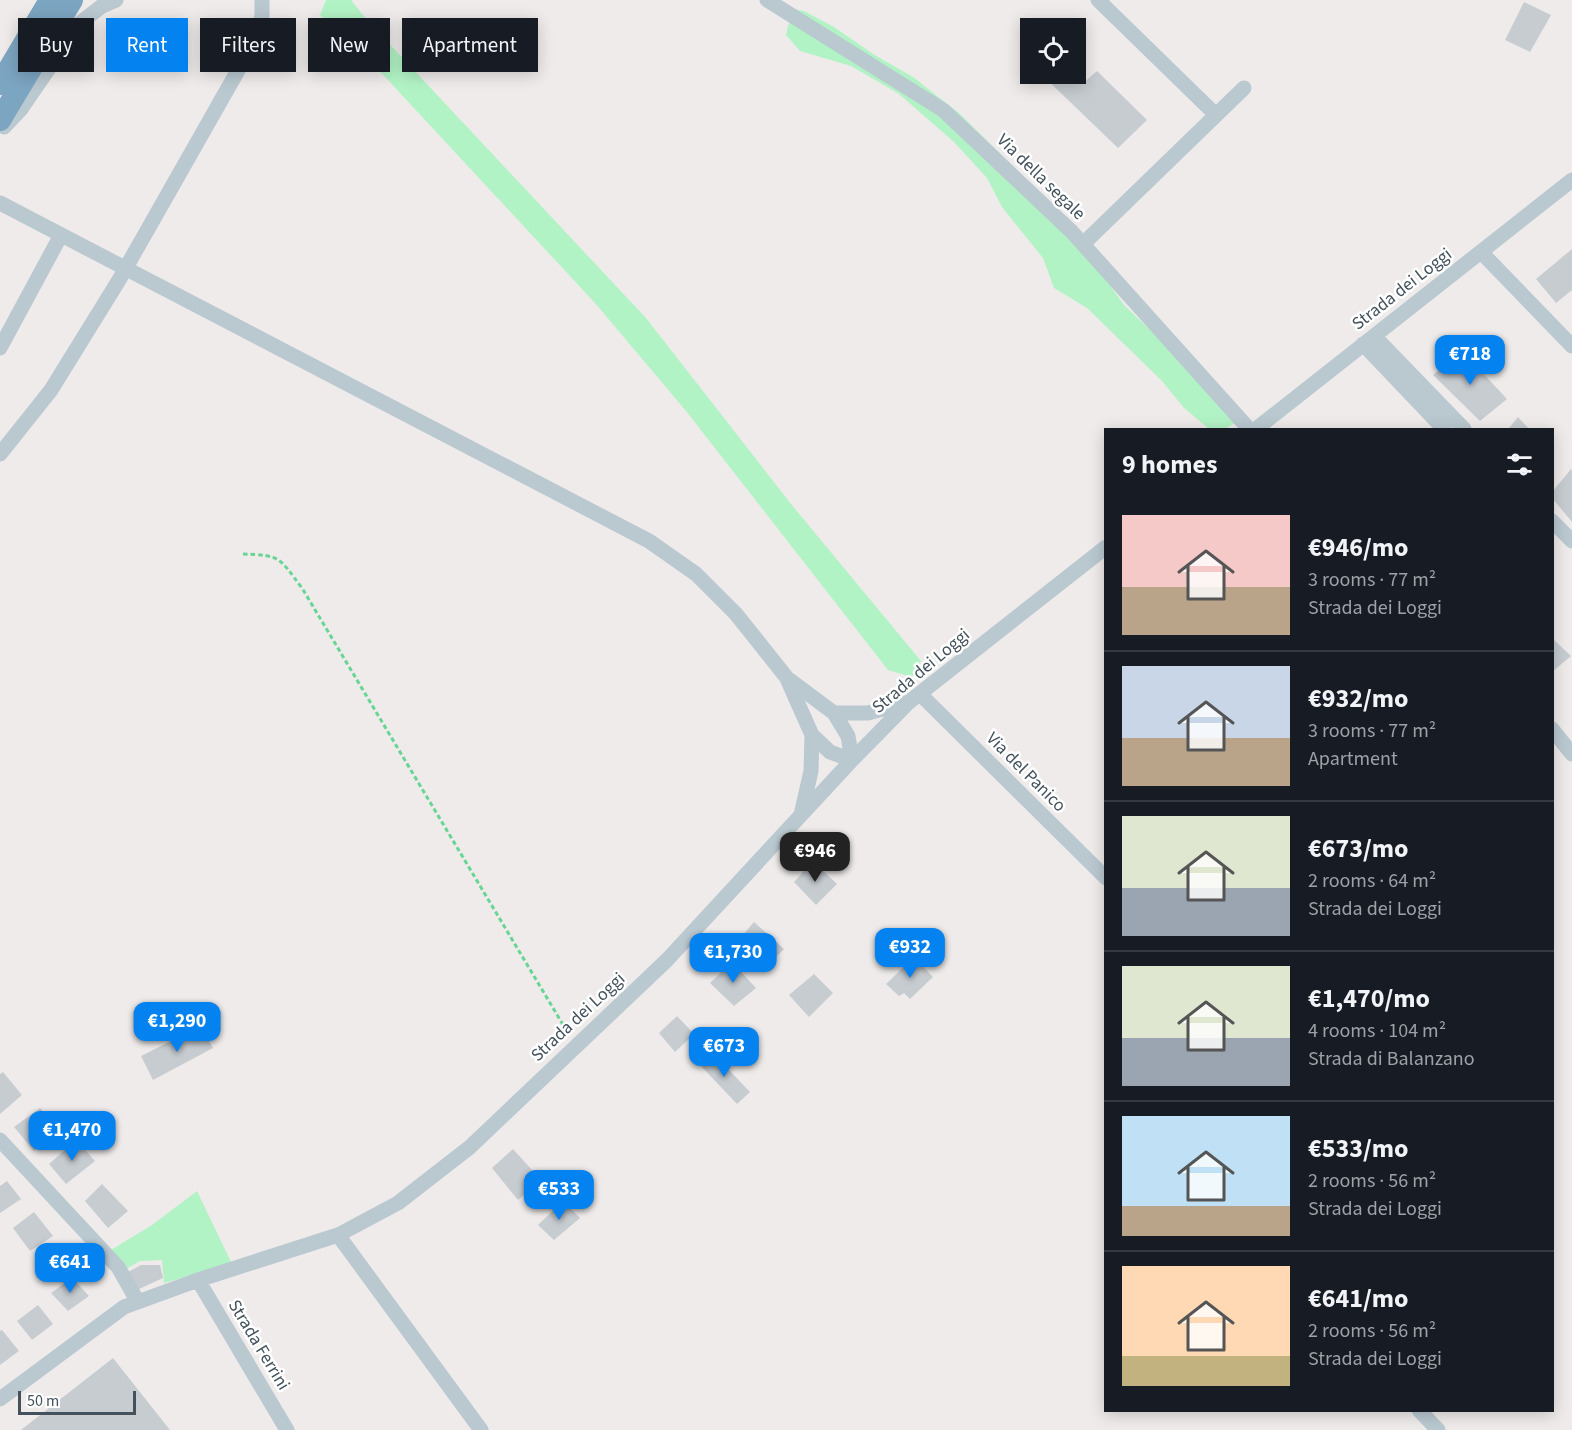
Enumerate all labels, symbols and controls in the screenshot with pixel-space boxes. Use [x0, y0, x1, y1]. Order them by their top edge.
chip: Buy [18, 18, 94, 72]
chip: Rent [106, 18, 188, 72]
chip: Filters [200, 18, 296, 72]
chip: New [308, 18, 390, 72]
chip: Apartment [402, 18, 538, 72]
map controls [1020, 18, 1086, 84]
button: locate [1020, 18, 1086, 84]
street label: Via della segale [991, 128, 1091, 226]
street label: Strada dei Loggi [1347, 242, 1457, 336]
pin: €718 [1434, 335, 1506, 386]
text: €718 [1449, 340, 1491, 368]
text: 9 homes [1122, 446, 1217, 483]
icon: filters [1503, 448, 1536, 481]
text: €946/mo [1308, 529, 1408, 566]
icon: home [1170, 539, 1242, 611]
text: 3 rooms · 77 m² [1308, 566, 1436, 594]
text: Strada dei Loggi [1308, 594, 1442, 622]
street label: Strada dei Loggi [867, 623, 975, 719]
text: €932/mo [1308, 680, 1408, 717]
icon: home [1170, 690, 1242, 762]
text: 3 rooms · 77 m² [1308, 717, 1436, 745]
street label: Via del Panico [980, 726, 1072, 818]
text: Apartment [1308, 745, 1398, 773]
text: €673/mo [1308, 830, 1408, 867]
pin: €946 [779, 832, 851, 883]
text: €946 [794, 837, 836, 865]
icon: home [1170, 840, 1242, 912]
text: 2 rooms · 64 m² [1308, 867, 1436, 895]
text: Strada dei Loggi [1308, 895, 1442, 923]
pin: €932 [874, 928, 946, 979]
pin: €1,730 [684, 933, 782, 984]
text: €932 [889, 933, 931, 961]
text: €1,730 [704, 938, 762, 966]
street label: Strada dei Loggi [525, 967, 631, 1067]
text: €1,470/mo [1308, 980, 1430, 1017]
icon: home [1170, 990, 1242, 1062]
pin: €1,290 [128, 1002, 226, 1053]
text: €1,290 [148, 1007, 206, 1035]
text: 4 rooms · 104 m² [1308, 1017, 1446, 1045]
pin: €673 [688, 1027, 760, 1078]
text: €673 [703, 1032, 745, 1060]
text: Strada di Balanzano [1308, 1045, 1475, 1073]
pin: €1,470 [23, 1111, 121, 1162]
text: €1,470 [43, 1116, 101, 1144]
text: €533/mo [1308, 1130, 1408, 1167]
icon: home [1170, 1140, 1242, 1212]
text: 2 rooms · 56 m² [1308, 1167, 1436, 1195]
pin: €533 [523, 1170, 595, 1221]
text: €533 [538, 1175, 580, 1203]
text: Strada dei Loggi [1308, 1195, 1442, 1223]
pin: €641 [34, 1243, 106, 1294]
text: €641 [49, 1248, 91, 1276]
text: €641/mo [1308, 1280, 1408, 1317]
icon: home [1170, 1290, 1242, 1362]
street label: Strada Ferrini [222, 1295, 296, 1395]
text: 2 rooms · 56 m² [1308, 1317, 1436, 1345]
text: Strada dei Loggi [1308, 1345, 1442, 1373]
scale bar [18, 1388, 136, 1416]
text: 50 m [27, 1390, 59, 1412]

